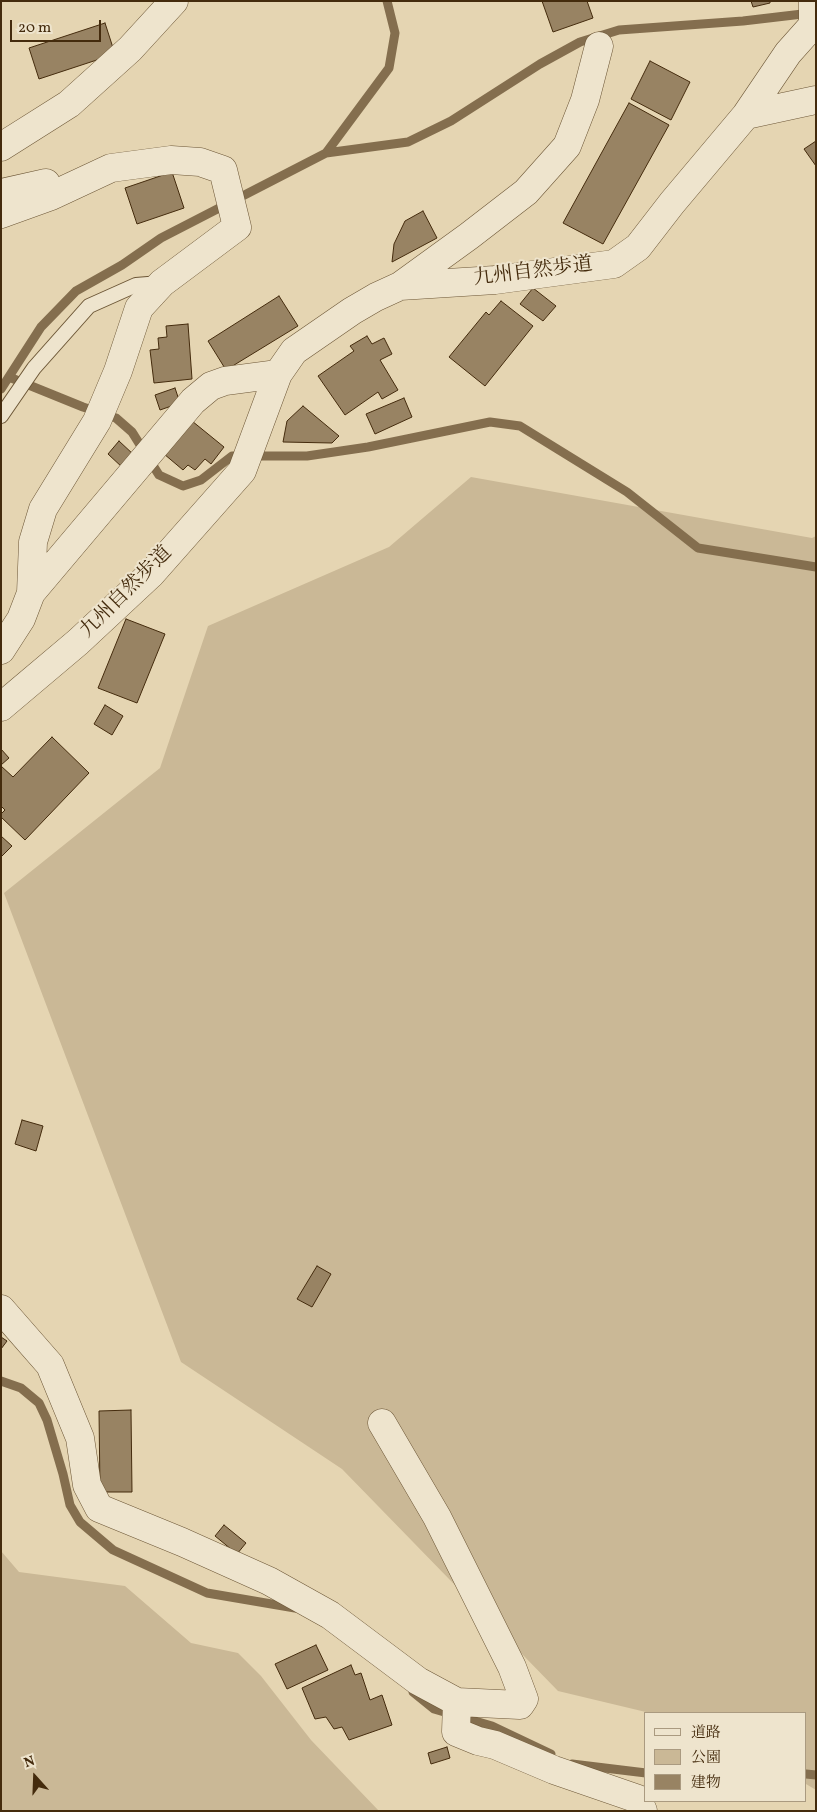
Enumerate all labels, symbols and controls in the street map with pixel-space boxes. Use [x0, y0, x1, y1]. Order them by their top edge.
scale bar [12, 10, 104, 42]
text: 20 m [18, 18, 51, 39]
street label: 九州自然歩道 [472, 254, 594, 292]
street label: 九州自然歩道 [76, 542, 178, 644]
legend [644, 1712, 807, 1802]
text: 道路 [691, 1723, 721, 1744]
text: 公園 [691, 1748, 721, 1769]
north arrow [10, 1752, 60, 1802]
text: N [22, 1752, 38, 1773]
text: 建物 [691, 1773, 721, 1794]

